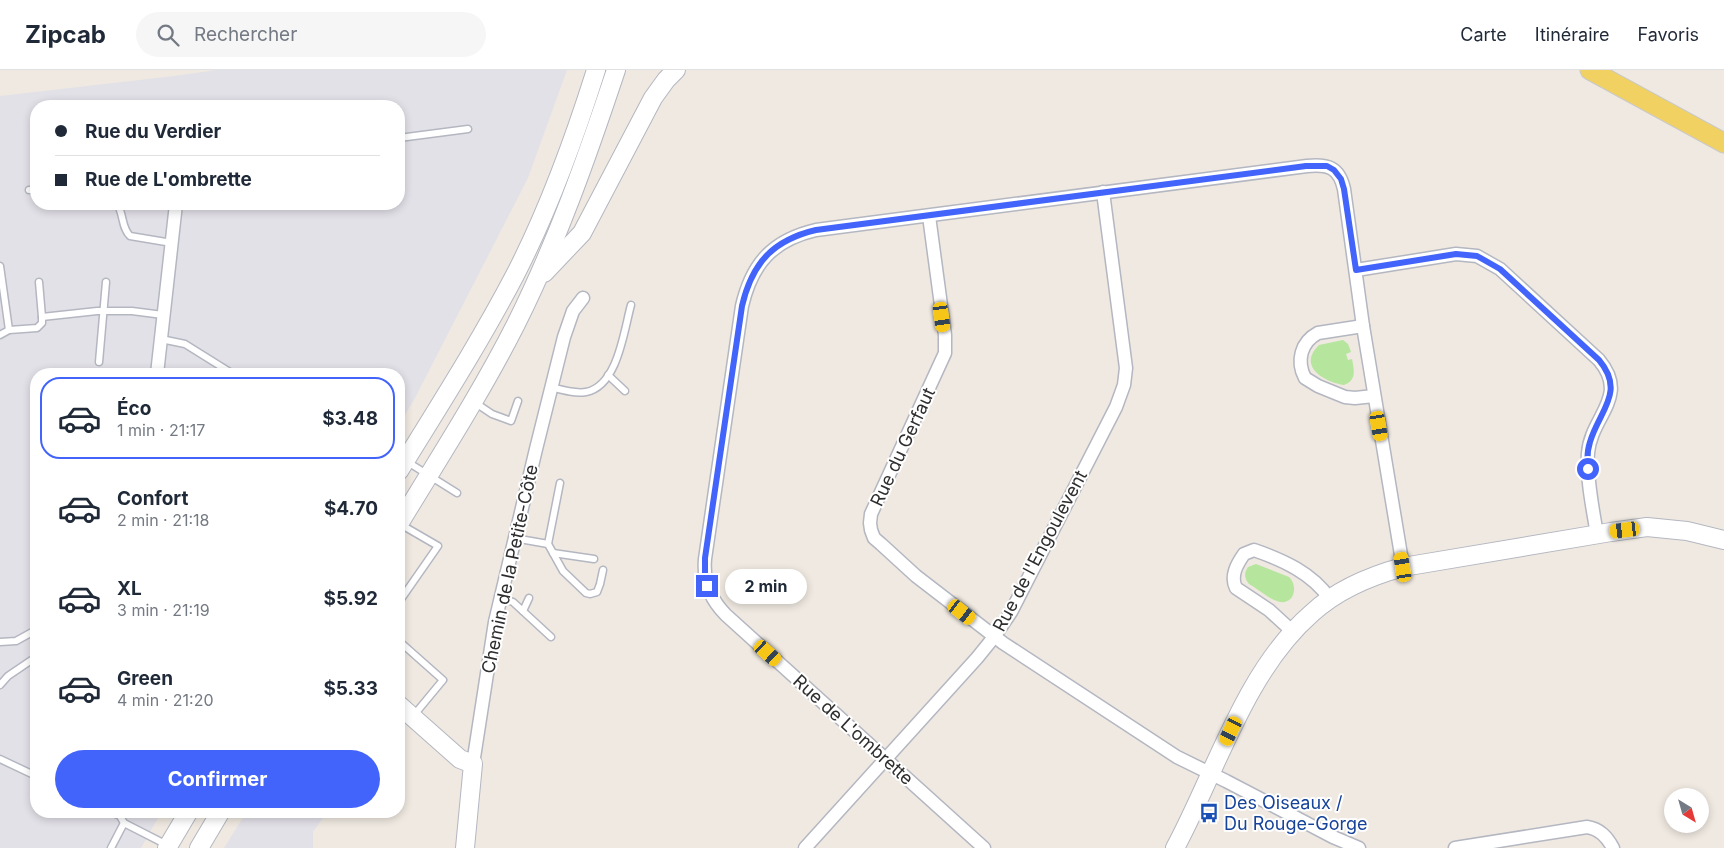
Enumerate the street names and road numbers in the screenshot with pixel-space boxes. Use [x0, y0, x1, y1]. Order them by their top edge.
street label: Rue du Gerfaut [866, 384, 939, 509]
street label: Chemin de la Petite-Côte [477, 463, 542, 675]
street label: Rue de l'Engoulevent [988, 467, 1091, 635]
street label: Rue de L'ombrette [789, 670, 918, 789]

